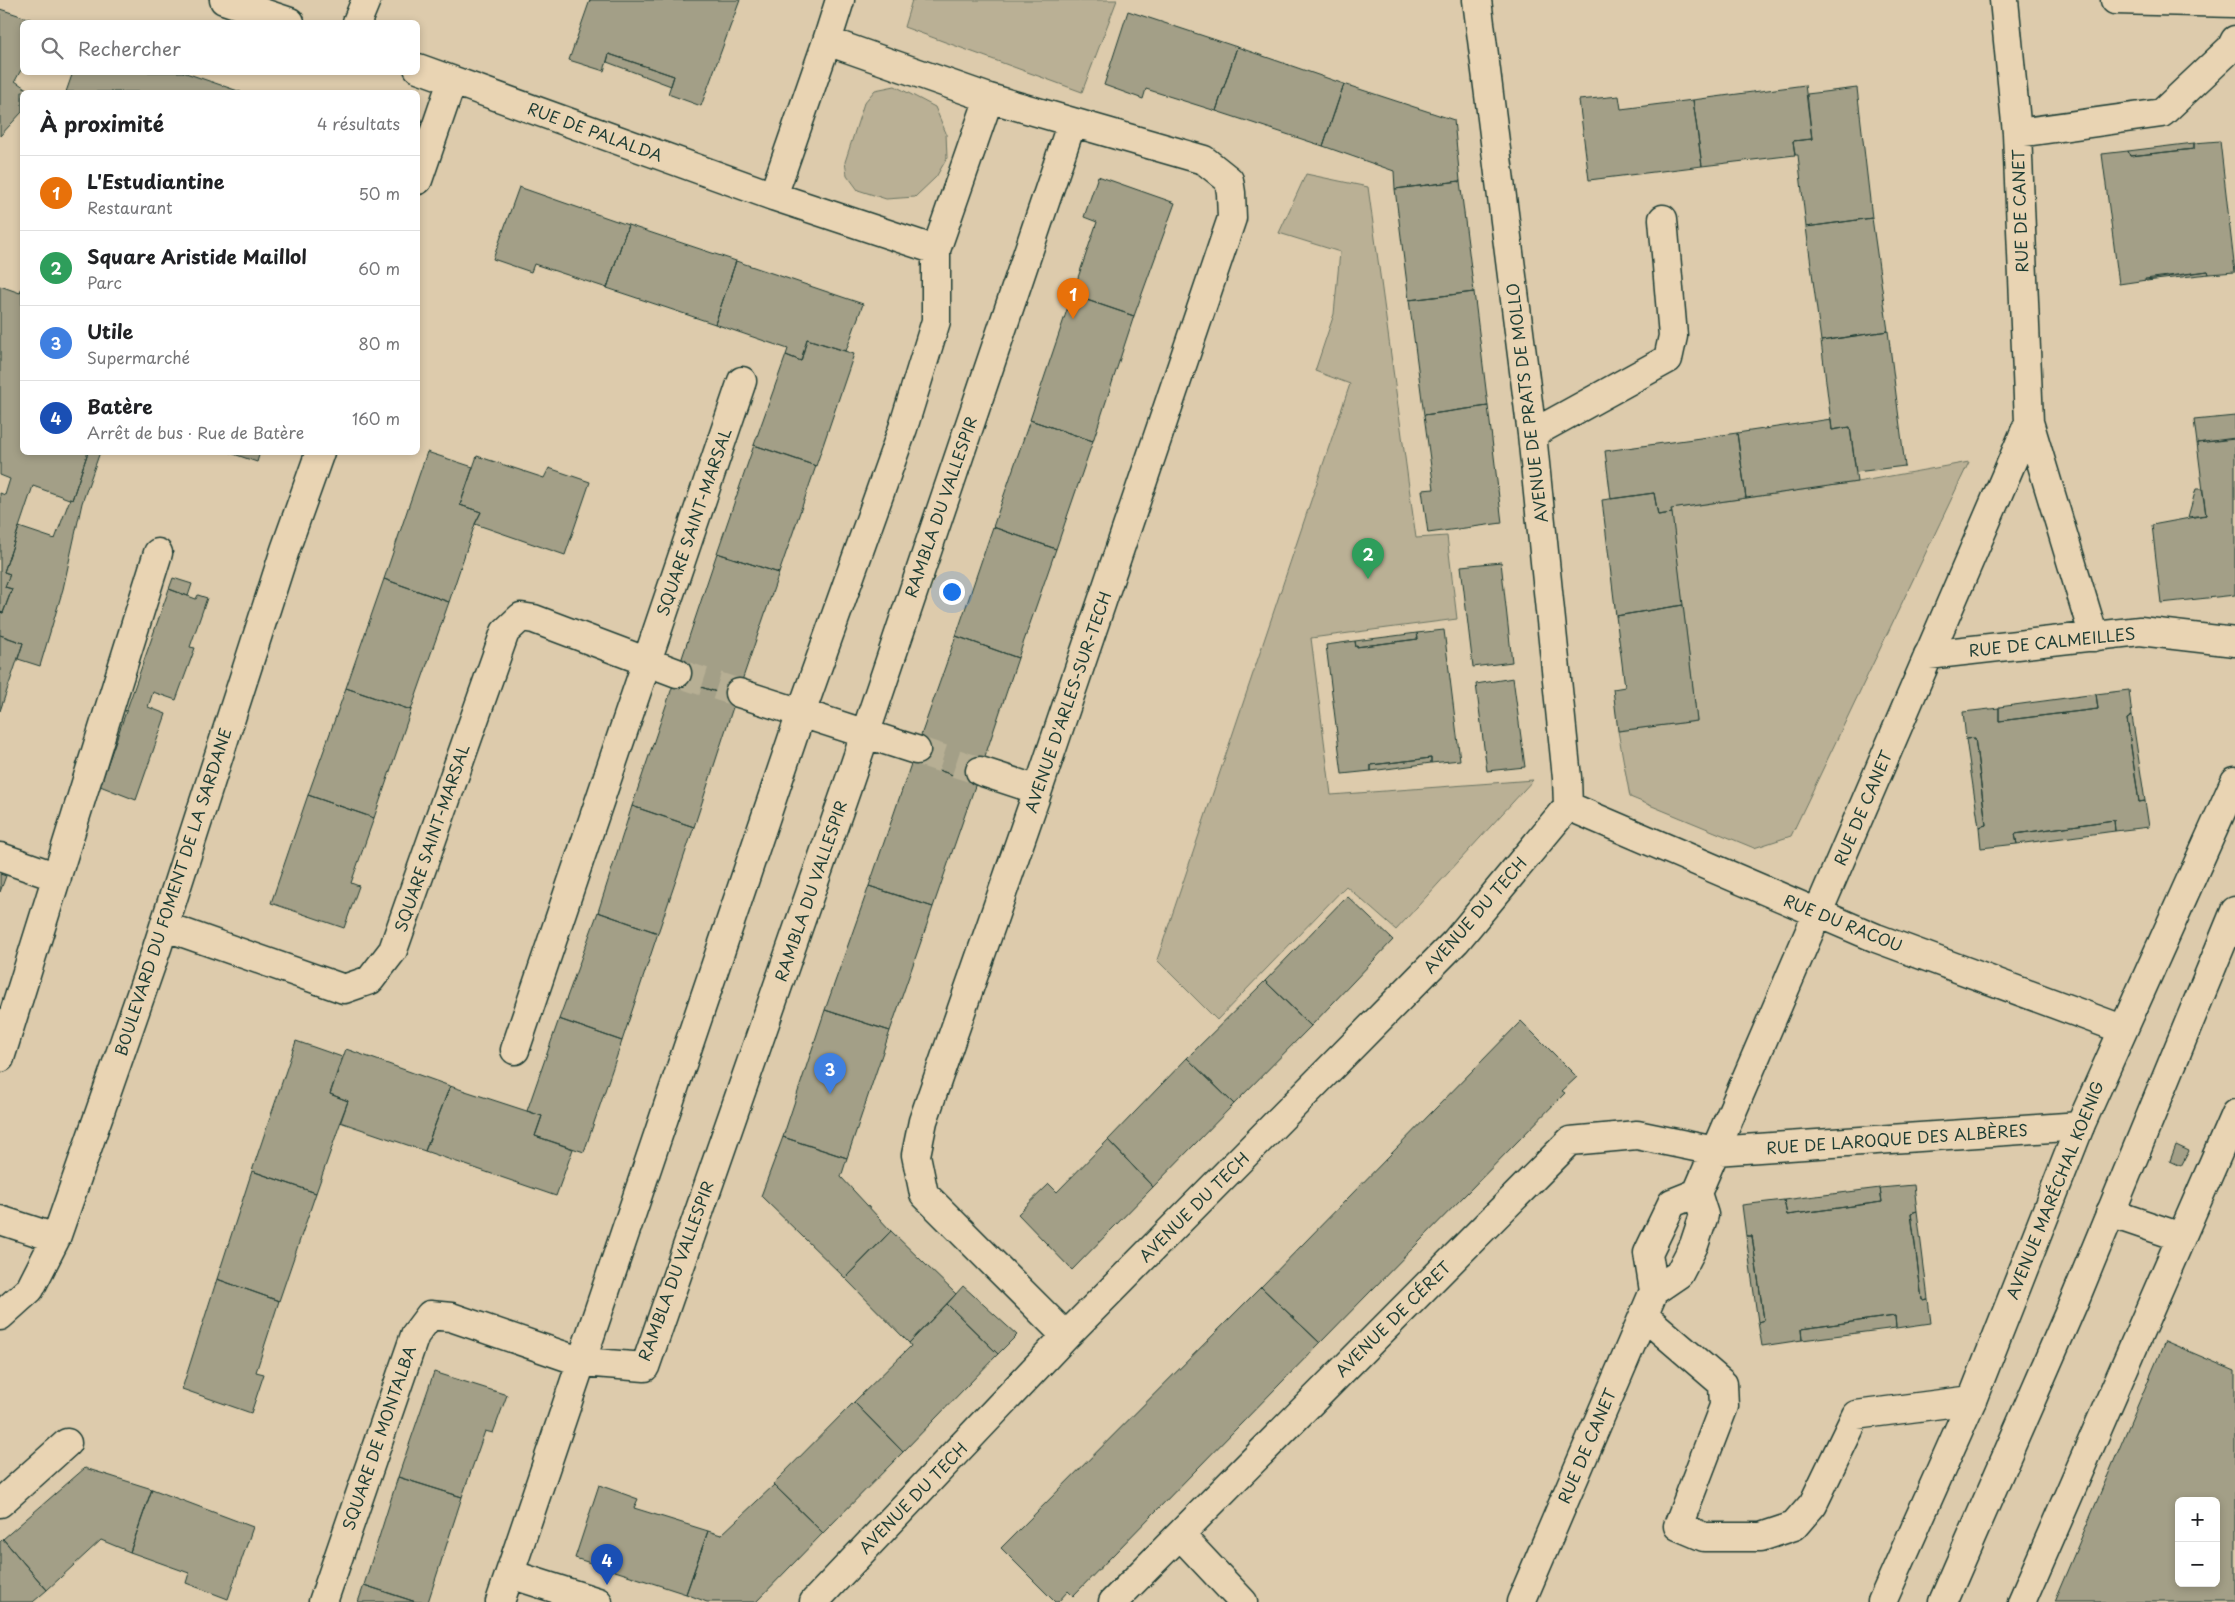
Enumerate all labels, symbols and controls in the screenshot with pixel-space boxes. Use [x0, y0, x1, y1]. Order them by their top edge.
search box [20, 20, 420, 75]
icon: search [38, 34, 66, 62]
text: Rechercher [78, 34, 181, 62]
street label: RUE DE PALALDA [524, 95, 666, 167]
text: À proximité [40, 107, 164, 139]
text: 4 résultats [317, 111, 400, 135]
street label: RUE DE CANET [2005, 149, 2033, 273]
text: L'Estudiantine [87, 167, 225, 195]
text: 1 [52, 181, 60, 205]
text: 50 m [359, 181, 400, 205]
text: Restaurant [87, 195, 173, 219]
text: Square Aristide Maillol [87, 242, 307, 270]
text: 2 [50, 256, 62, 280]
text: 60 m [358, 256, 400, 280]
text: Parc [87, 270, 122, 294]
pin: 1 [1057, 278, 1089, 319]
street label: AVENUE DE PRATS DE MOLLO [1499, 282, 1553, 524]
text: Utile [87, 317, 133, 345]
text: 3 [51, 331, 61, 355]
text: 80 m [358, 331, 400, 355]
text: Supermarché [87, 345, 190, 369]
text: Batère [87, 392, 153, 420]
text: 4 [51, 406, 61, 430]
text: 160 m [352, 406, 400, 430]
street label: RAMBLA DU VALLESPIR [898, 413, 982, 601]
text: Arrêt de bus · Rue de Batère [87, 420, 304, 444]
street label: SQUARE SAINT-MARSAL [650, 425, 737, 619]
pin: 2 [1352, 538, 1384, 579]
your location [939, 579, 965, 605]
street label: AVENUE D'ARLES-SUR-TECH [1018, 588, 1116, 816]
street label: RUE DE CALMEILLES [1967, 620, 2136, 662]
street label: BOULEVARD DU FOMENT DE LA SARDANE [108, 725, 237, 1059]
street label: SQUARE SAINT-MARSAL [388, 741, 475, 935]
street label: RUE DE CANET [1827, 746, 1897, 869]
street label: RAMBLA DU VALLESPIR [768, 797, 852, 985]
street label: AVENUE DU TECH [1417, 851, 1532, 978]
street label: RUE DU RACOU [1780, 887, 1906, 957]
pin: 3 [814, 1053, 846, 1094]
street label: AVENUE MARÉCHAL KOENIG [1999, 1077, 2109, 1302]
street label: RUE DE LAROQUE DES ALBÈRES [1765, 1117, 2029, 1159]
street label: AVENUE DU TECH [1133, 1146, 1254, 1267]
street label: RAMBLA DU VALLESPIR [631, 1177, 719, 1364]
street label: AVENUE DE CÉRET [1329, 1255, 1456, 1382]
street label: SQUARE DE MONTALBA [335, 1342, 421, 1533]
street label: RUE DE CANET [1551, 1384, 1621, 1507]
street label: AVENUE DU TECH [853, 1436, 972, 1558]
map controls [2175, 1497, 2220, 1587]
button: + [2175, 1497, 2220, 1542]
button: − [2175, 1542, 2220, 1587]
pin: 4 [591, 1544, 623, 1585]

